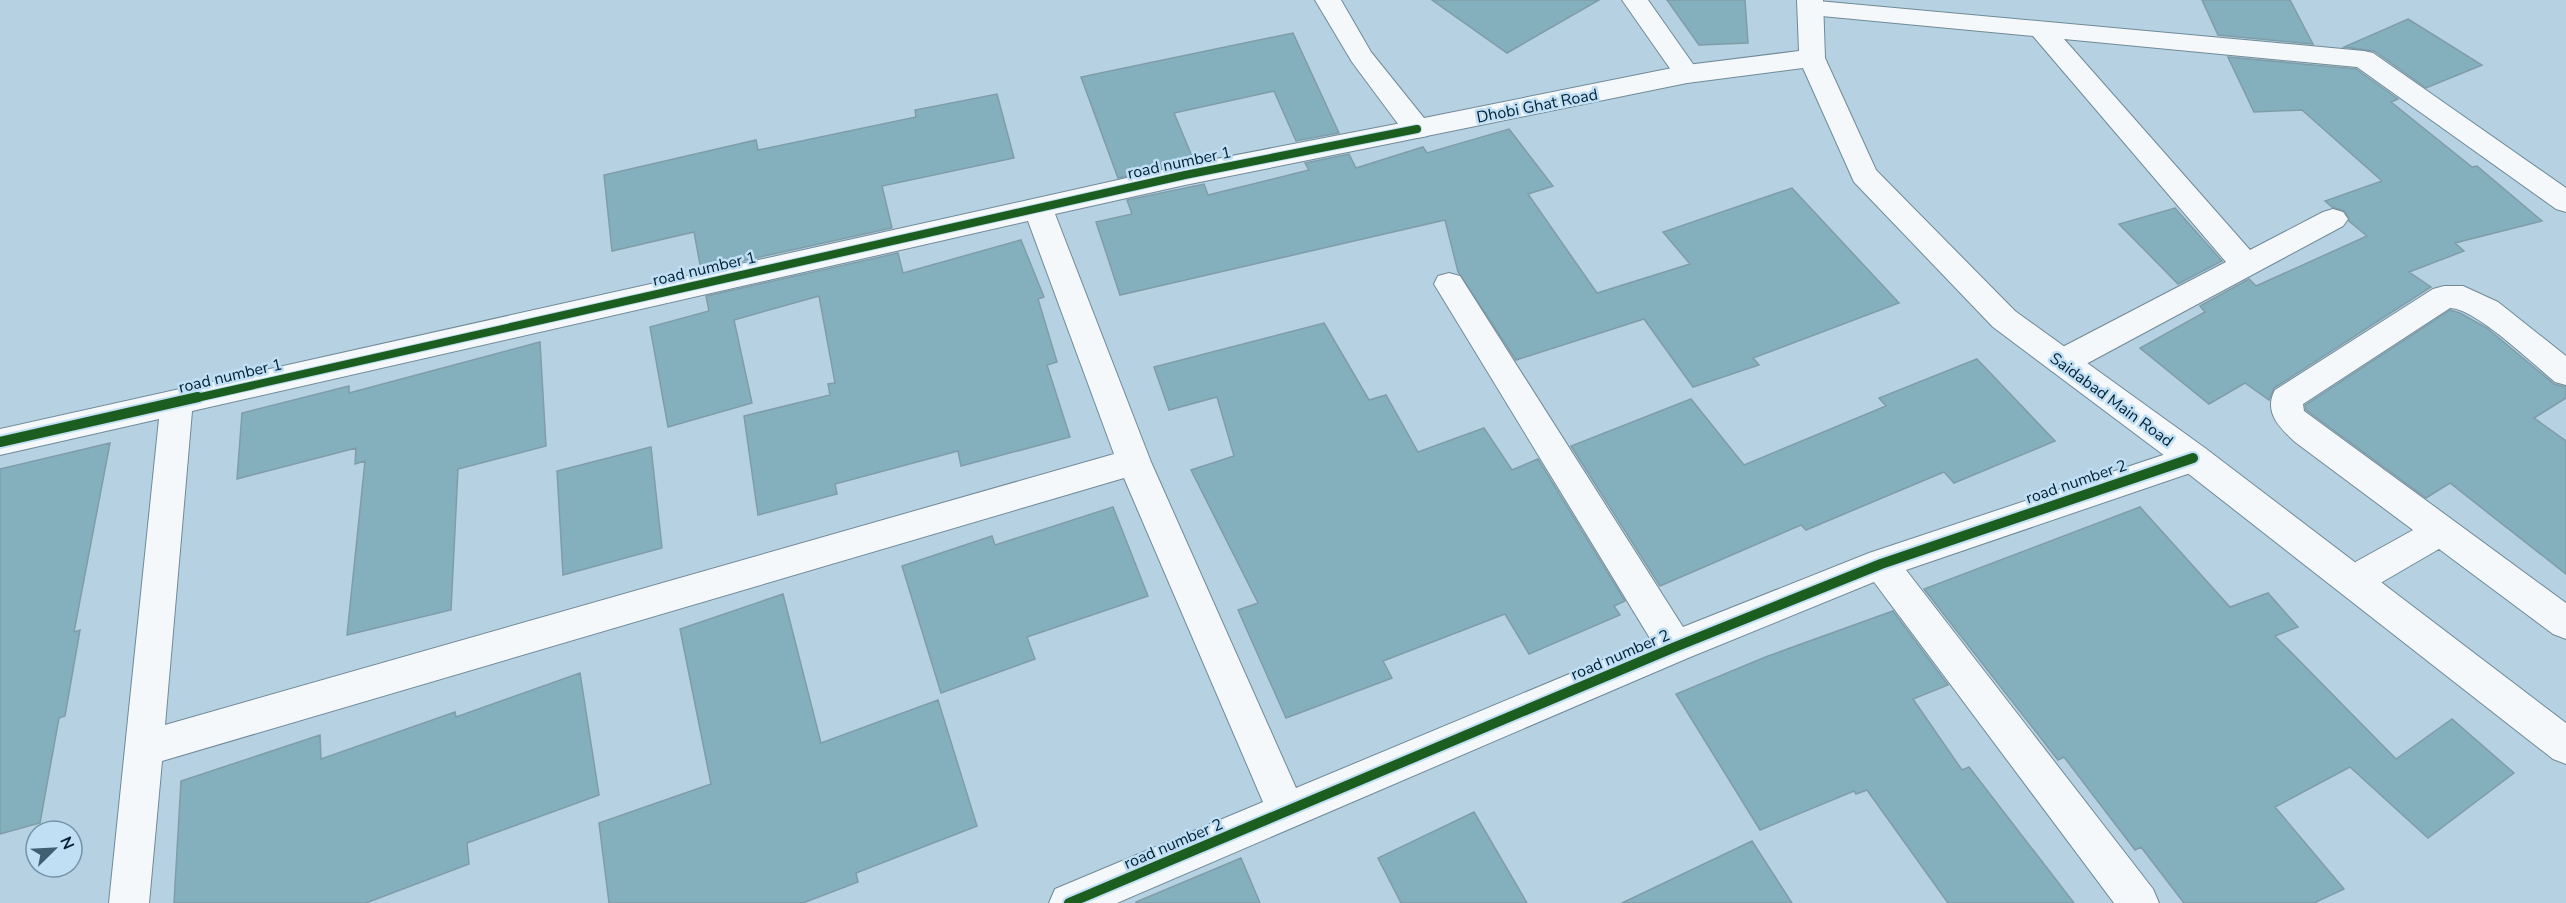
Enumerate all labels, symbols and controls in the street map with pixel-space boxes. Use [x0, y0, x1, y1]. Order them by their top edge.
street label: Dhobi Ghat Road [1475, 83, 1600, 129]
street label: road number 1 [1125, 141, 1233, 185]
street label: road number 1 [650, 246, 758, 292]
street label: Saidabad Main Road [2045, 348, 2177, 452]
street label: road number 1 [176, 353, 284, 399]
street label: road number 2 [2023, 454, 2130, 510]
street label: road number 2 [1568, 624, 1673, 686]
street label: road number 2 [1121, 813, 1226, 875]
north arrow [24, 819, 84, 879]
text: N [54, 833, 79, 853]

